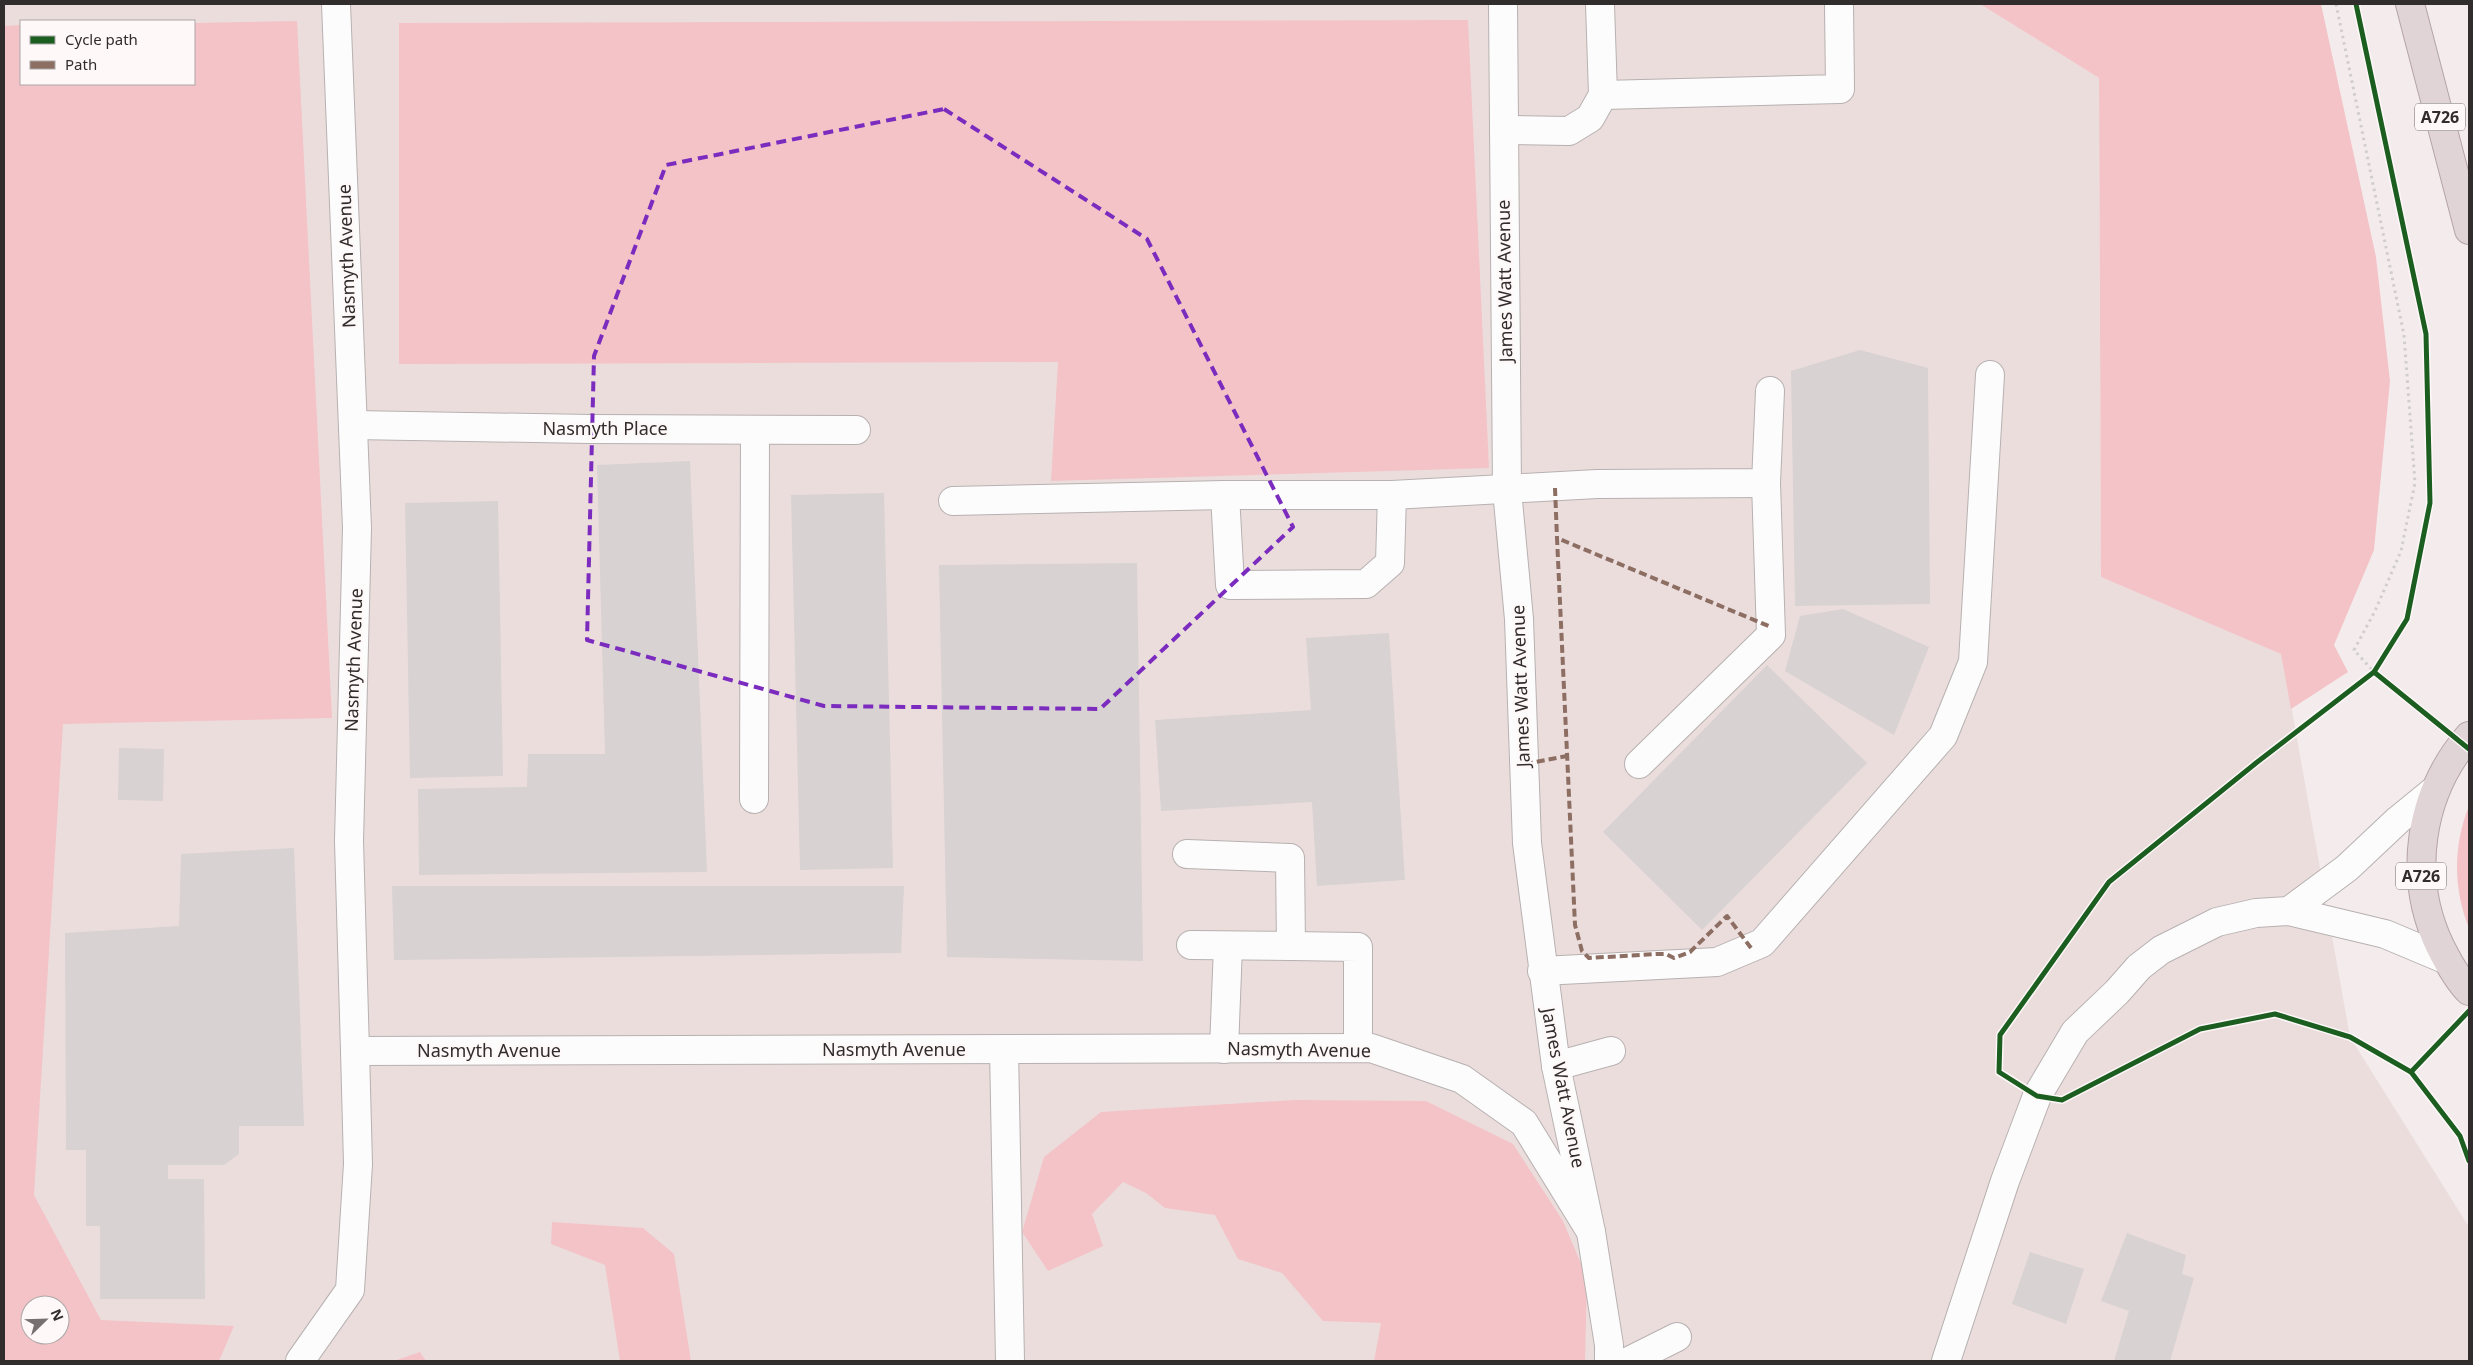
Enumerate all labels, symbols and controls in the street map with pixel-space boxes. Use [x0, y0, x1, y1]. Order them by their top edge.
legend [20, 20, 195, 85]
text: Cycle path [65, 29, 138, 49]
text: Path [65, 54, 97, 74]
road number: A726 [2415, 104, 2465, 130]
street label: Nasmyth Avenue [331, 184, 361, 328]
street label: James Watt Avenue [1491, 199, 1517, 365]
street label: Nasmyth Place [542, 416, 668, 440]
street label: Nasmyth Avenue [338, 588, 368, 732]
street label: James Watt Avenue [1505, 604, 1535, 770]
road number: A726 [2396, 862, 2446, 889]
street label: James Watt Avenue [1536, 1004, 1591, 1170]
street label: Nasmyth Avenue [1227, 1036, 1371, 1062]
street label: Nasmyth Avenue [822, 1037, 966, 1061]
street label: Nasmyth Avenue [417, 1038, 561, 1062]
north arrow [20, 1295, 70, 1345]
text: N [46, 1306, 68, 1324]

